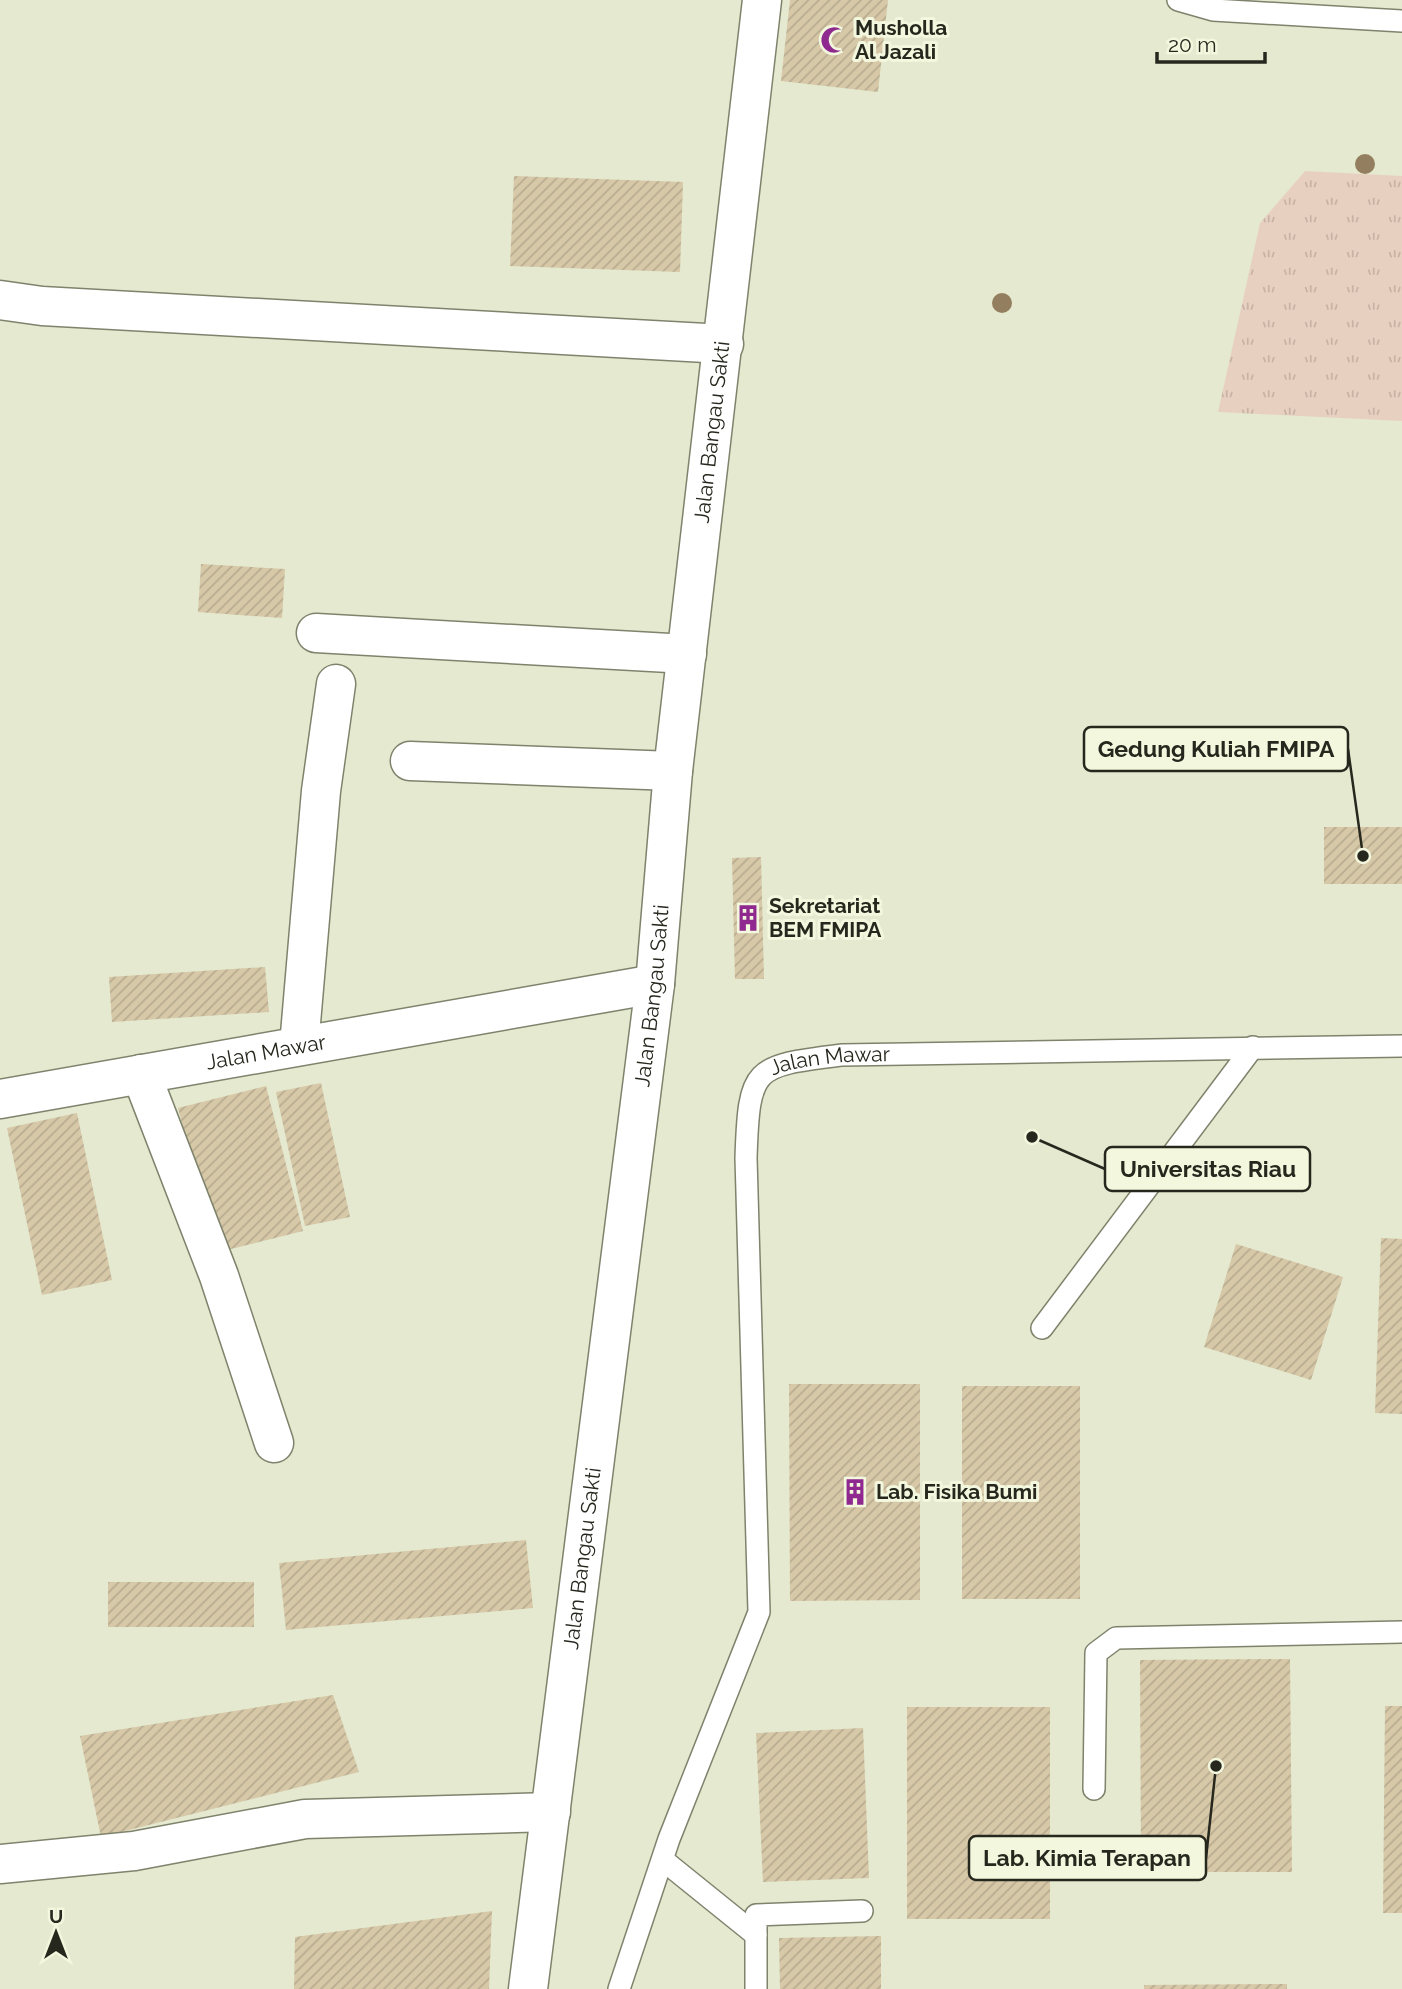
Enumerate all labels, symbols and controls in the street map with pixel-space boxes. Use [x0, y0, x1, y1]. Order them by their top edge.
place label: Musholla Al Jazali [855, 15, 947, 64]
scale bar [1157, 21, 1266, 65]
mosque icon: Musholla Al Jazali [819, 25, 849, 55]
text: 20 m [1168, 32, 1216, 57]
street label: Jalan Bangau Sakti [689, 340, 735, 524]
callout: Gedung Kuliah FMIPA [1084, 727, 1348, 771]
text: Gedung Kuliah FMIPA [1098, 735, 1335, 762]
place label: Sekretariat BEM FMIPA [769, 893, 882, 942]
building icon: Sekretariat BEM FMIPA [733, 903, 763, 933]
street label: Jalan Bangau Sakti [629, 904, 674, 1088]
street label: Jalan Mawar [204, 1029, 328, 1075]
street label: Jalan Mawar [765, 1041, 891, 1080]
callout: Universitas Riau [1105, 1147, 1310, 1191]
text: Universitas Riau [1120, 1155, 1296, 1182]
street label: Jalan Bangau Sakti [558, 1466, 606, 1651]
building icon: Lab. Fisika Bumi [840, 1477, 870, 1507]
place label: Lab. Fisika Bumi [876, 1479, 1037, 1504]
callout: Lab. Kimia Terapan [969, 1836, 1206, 1880]
text: Lab. Kimia Terapan [983, 1844, 1191, 1871]
north arrow [21, 1898, 91, 1968]
text: U [49, 1905, 63, 1927]

